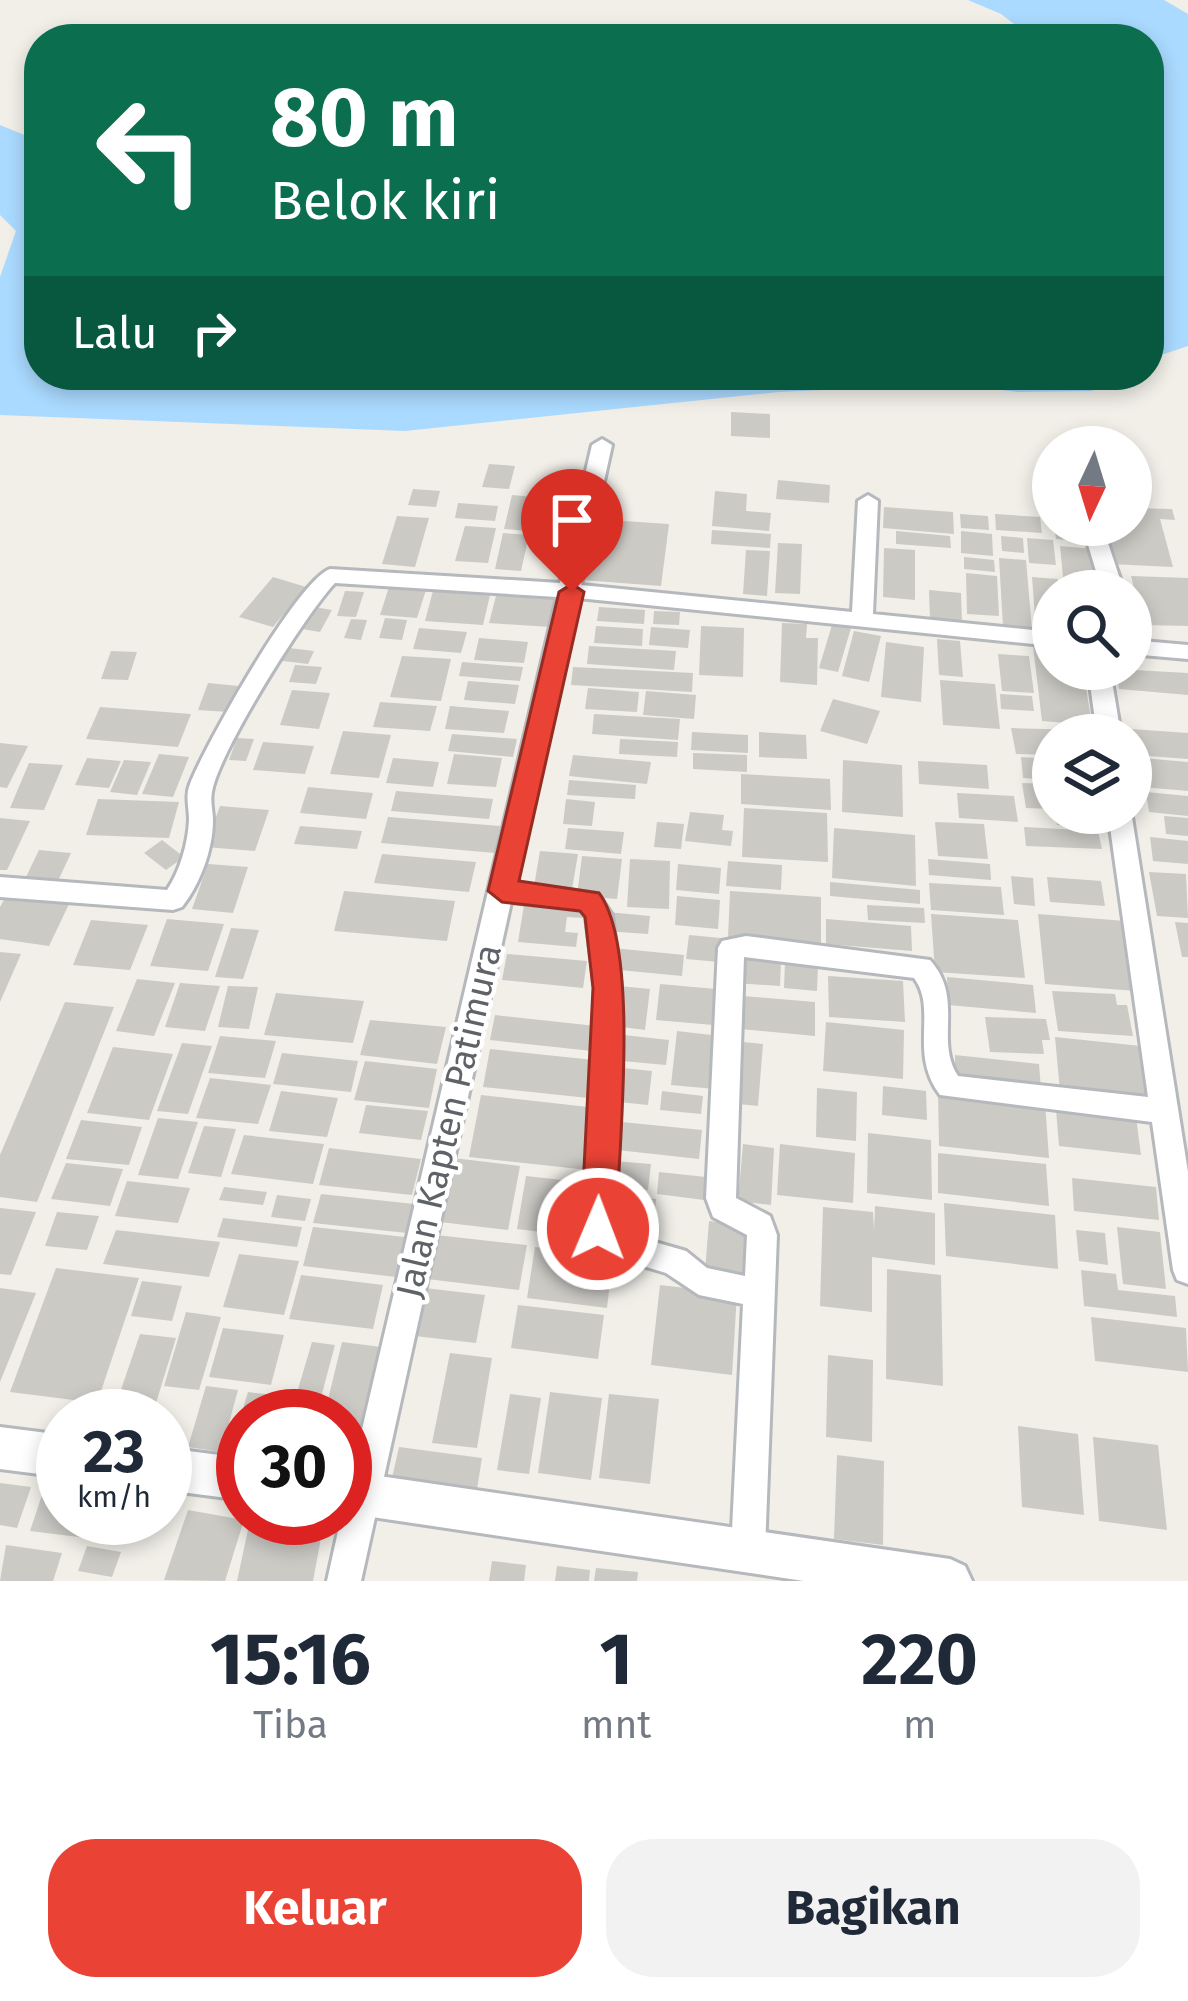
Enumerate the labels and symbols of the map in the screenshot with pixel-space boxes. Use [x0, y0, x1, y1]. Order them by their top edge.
north arrow [1032, 426, 1152, 546]
pin [521, 469, 623, 592]
street label: Jalan Kapten Patimura [387, 940, 511, 1302]
position arrow [535, 1166, 661, 1292]
speed limit sign: 30 [216, 1389, 372, 1545]

